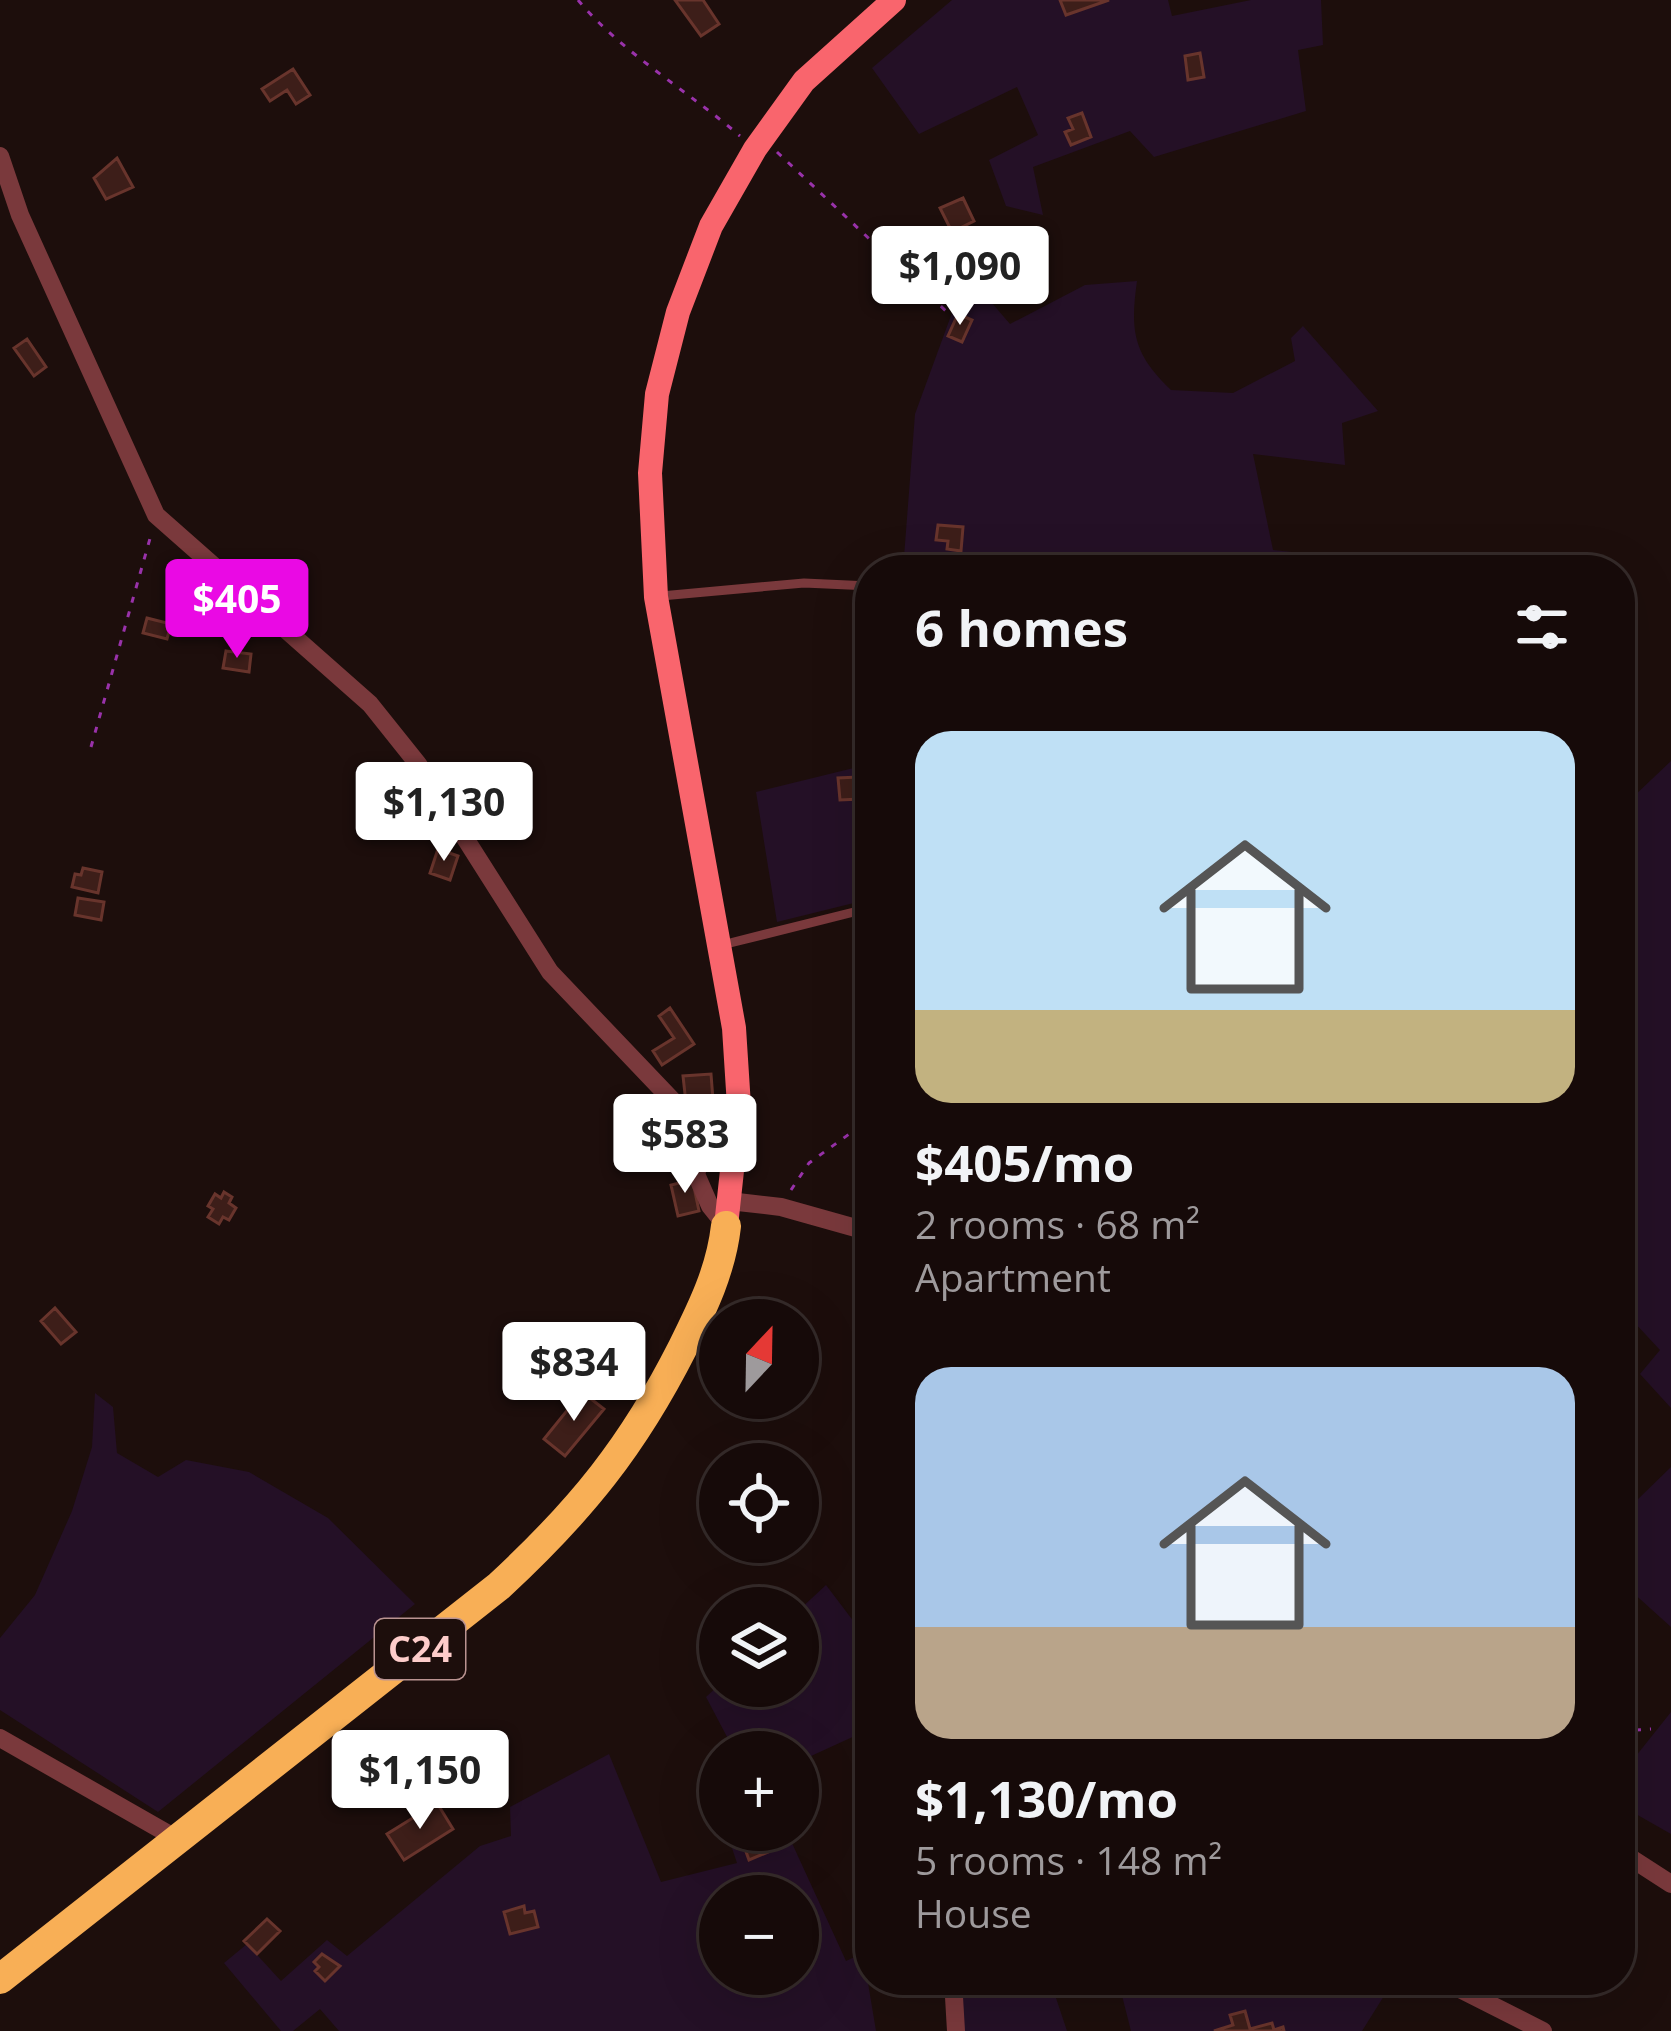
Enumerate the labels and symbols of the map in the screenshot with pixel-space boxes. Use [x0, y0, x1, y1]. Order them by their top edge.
pin: $1,090 [862, 226, 1058, 328]
pin: $405 [166, 559, 308, 661]
pin: $1,130 [346, 762, 542, 864]
pin: $583 [614, 1094, 756, 1196]
north arrow [699, 1299, 819, 1419]
pin: $834 [503, 1322, 645, 1424]
road number: C24 [375, 1619, 465, 1679]
pin: $1,150 [322, 1730, 518, 1832]

